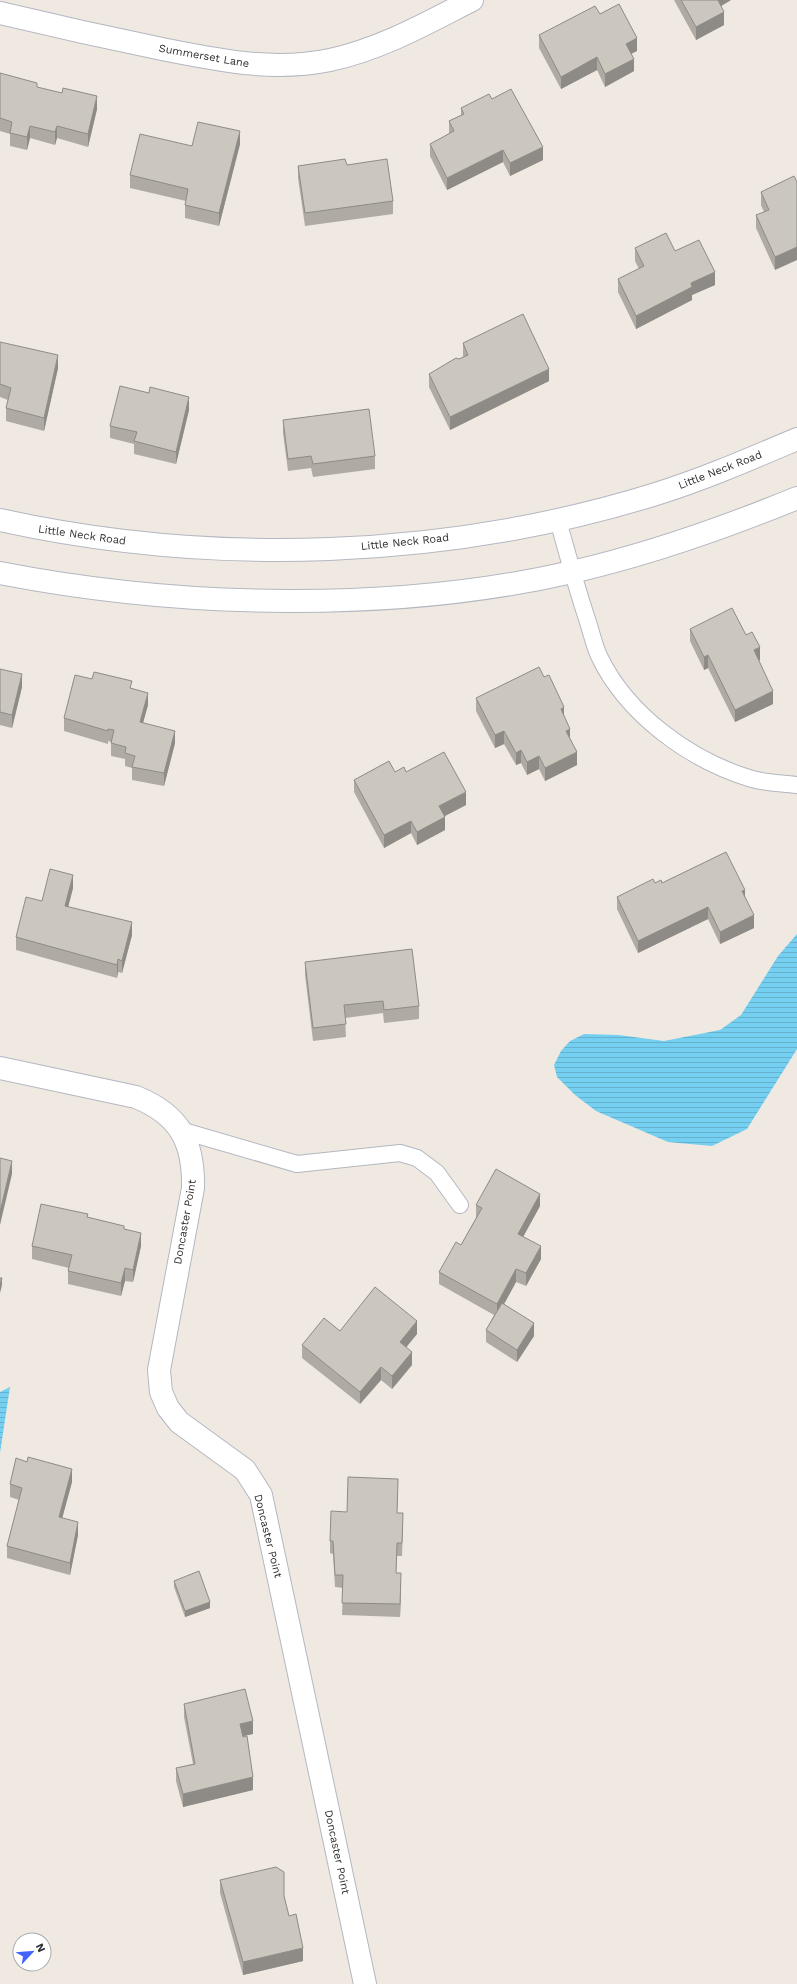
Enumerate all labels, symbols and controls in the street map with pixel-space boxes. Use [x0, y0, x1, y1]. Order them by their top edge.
street label: Summerset Lane [158, 42, 250, 70]
street label: Little Neck Road [676, 448, 764, 492]
street label: Little Neck Road [37, 522, 127, 548]
street label: Little Neck Road [360, 531, 450, 553]
street label: Doncaster Point [171, 1178, 199, 1265]
street label: Doncaster Point [251, 1493, 285, 1580]
street label: Doncaster Point [322, 1809, 352, 1896]
north arrow [12, 1932, 52, 1972]
text: N [33, 1941, 48, 1954]

